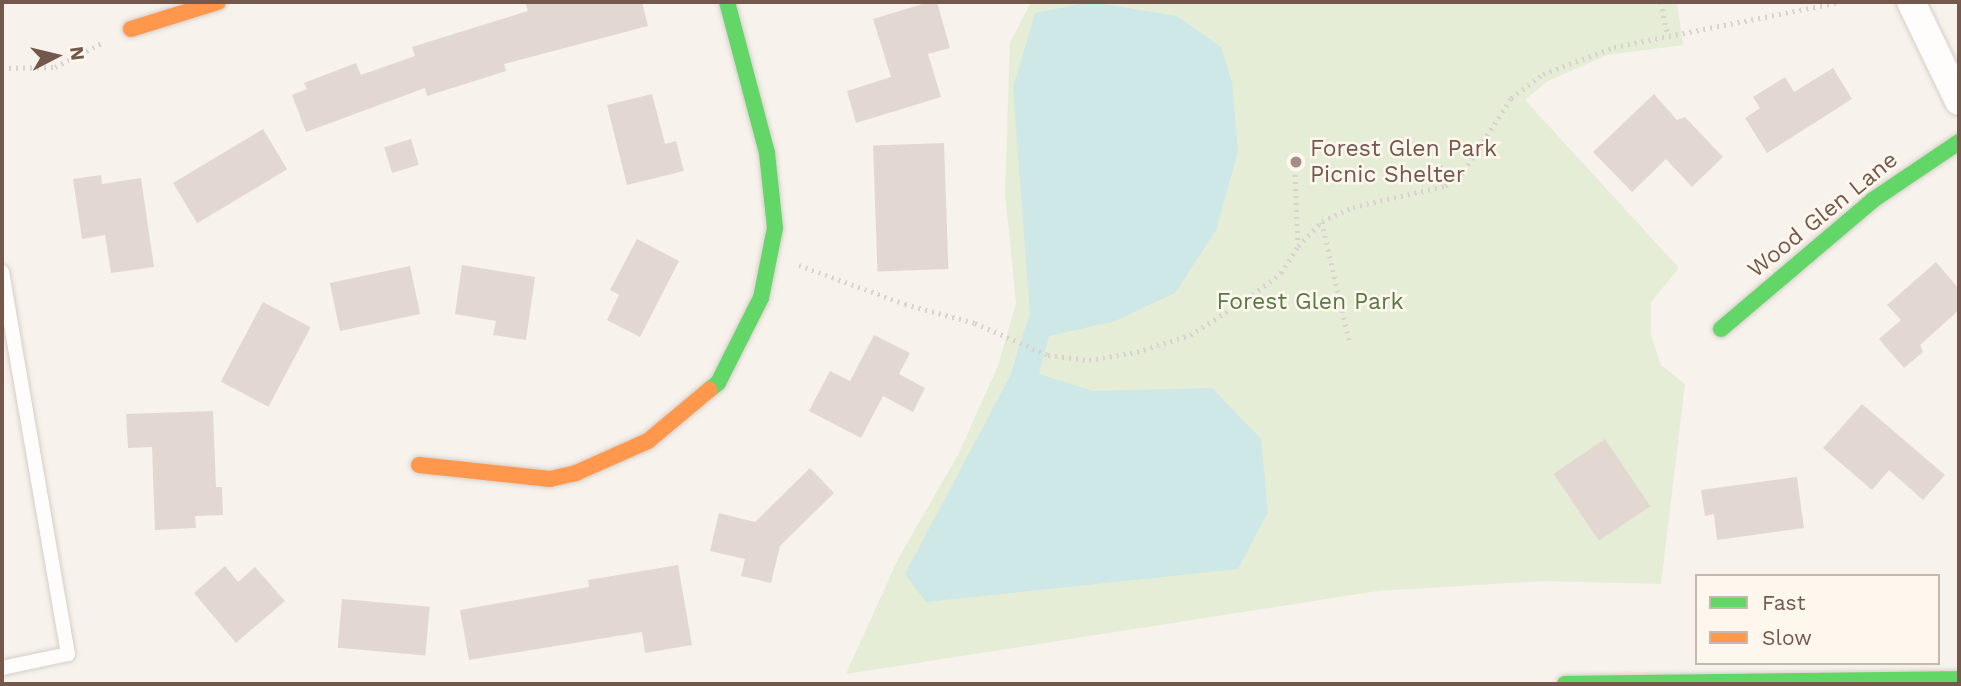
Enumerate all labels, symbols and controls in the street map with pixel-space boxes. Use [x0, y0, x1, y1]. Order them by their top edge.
north arrow [21, 21, 91, 91]
text: N [65, 45, 90, 62]
place label: Forest Glen Park Picnic Shelter [1310, 135, 1497, 189]
street label: Wood Glen Lane [1743, 146, 1903, 284]
marker: Forest Glen Park Picnic Shelter [1288, 154, 1304, 170]
park label: Forest Glen Park [1217, 288, 1403, 316]
legend [1695, 574, 1940, 665]
text: Fast [1762, 590, 1806, 615]
text: Slow [1762, 625, 1812, 650]

